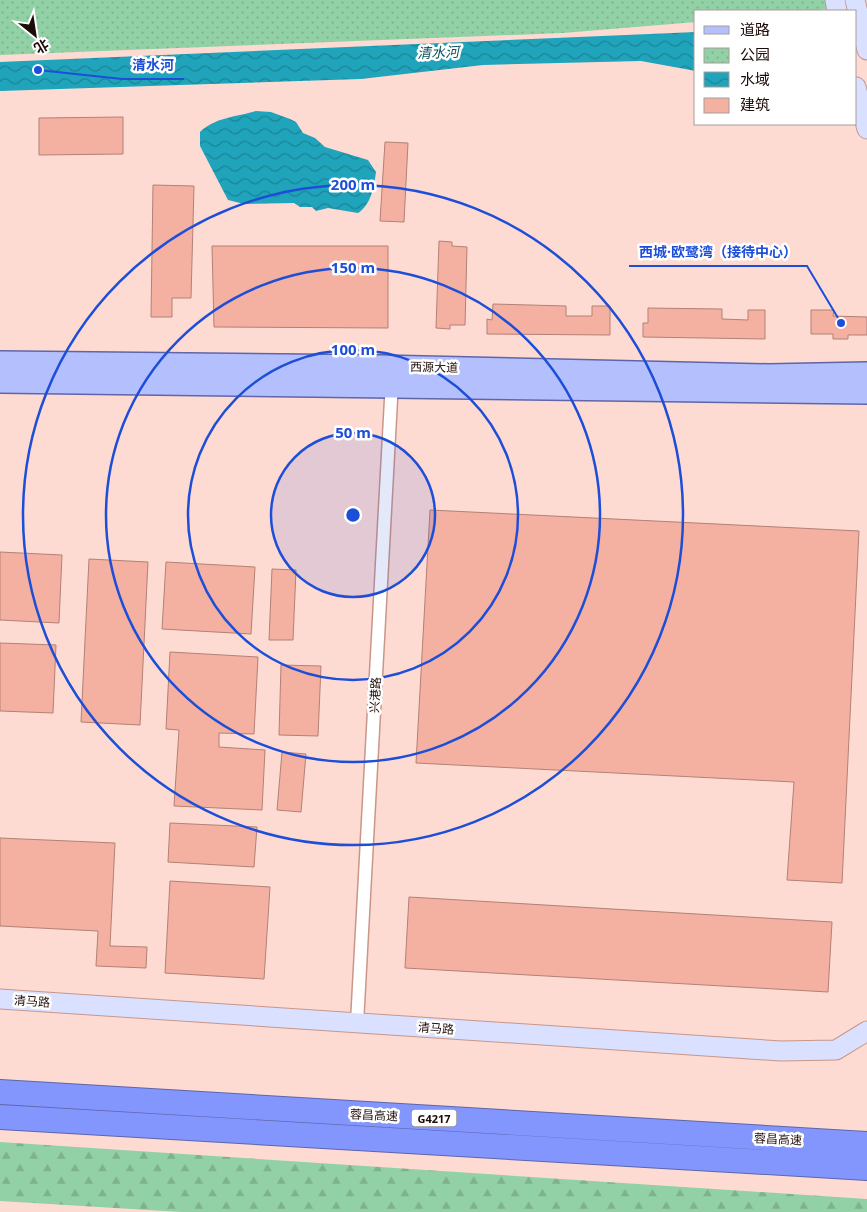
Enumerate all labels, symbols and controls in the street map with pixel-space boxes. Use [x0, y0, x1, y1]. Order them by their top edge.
north arrow [10, 10, 60, 60]
legend [694, 10, 857, 125]
text: 道路 [740, 19, 770, 39]
text: 北 [31, 35, 53, 58]
water label: 清水河 [417, 42, 462, 62]
text: 公园 [740, 44, 770, 64]
callout: 清水河 [122, 50, 184, 79]
text: 清水河 [132, 55, 174, 74]
text: 水域 [740, 69, 770, 89]
text: 建筑 [740, 94, 770, 114]
text: 200 m [331, 174, 375, 194]
callout: 西城·欧鹭湾（接待中心） [629, 237, 807, 266]
text: 西城·欧鹭湾（接待中心） [639, 242, 797, 261]
text: 150 m [331, 257, 375, 277]
text: 100 m [331, 339, 375, 359]
street label: 西源大道 [410, 358, 458, 376]
text: 50 m [335, 422, 371, 442]
centre of rings [344, 506, 362, 524]
street label: 兴港路 [366, 677, 384, 713]
street label: 清马路 [13, 991, 51, 1011]
street label: 清马路 [417, 1018, 455, 1038]
street label: 蓉昌高速 [350, 1105, 398, 1125]
road number: G4217 [412, 1110, 456, 1126]
street label: 蓉昌高速 [754, 1129, 802, 1149]

